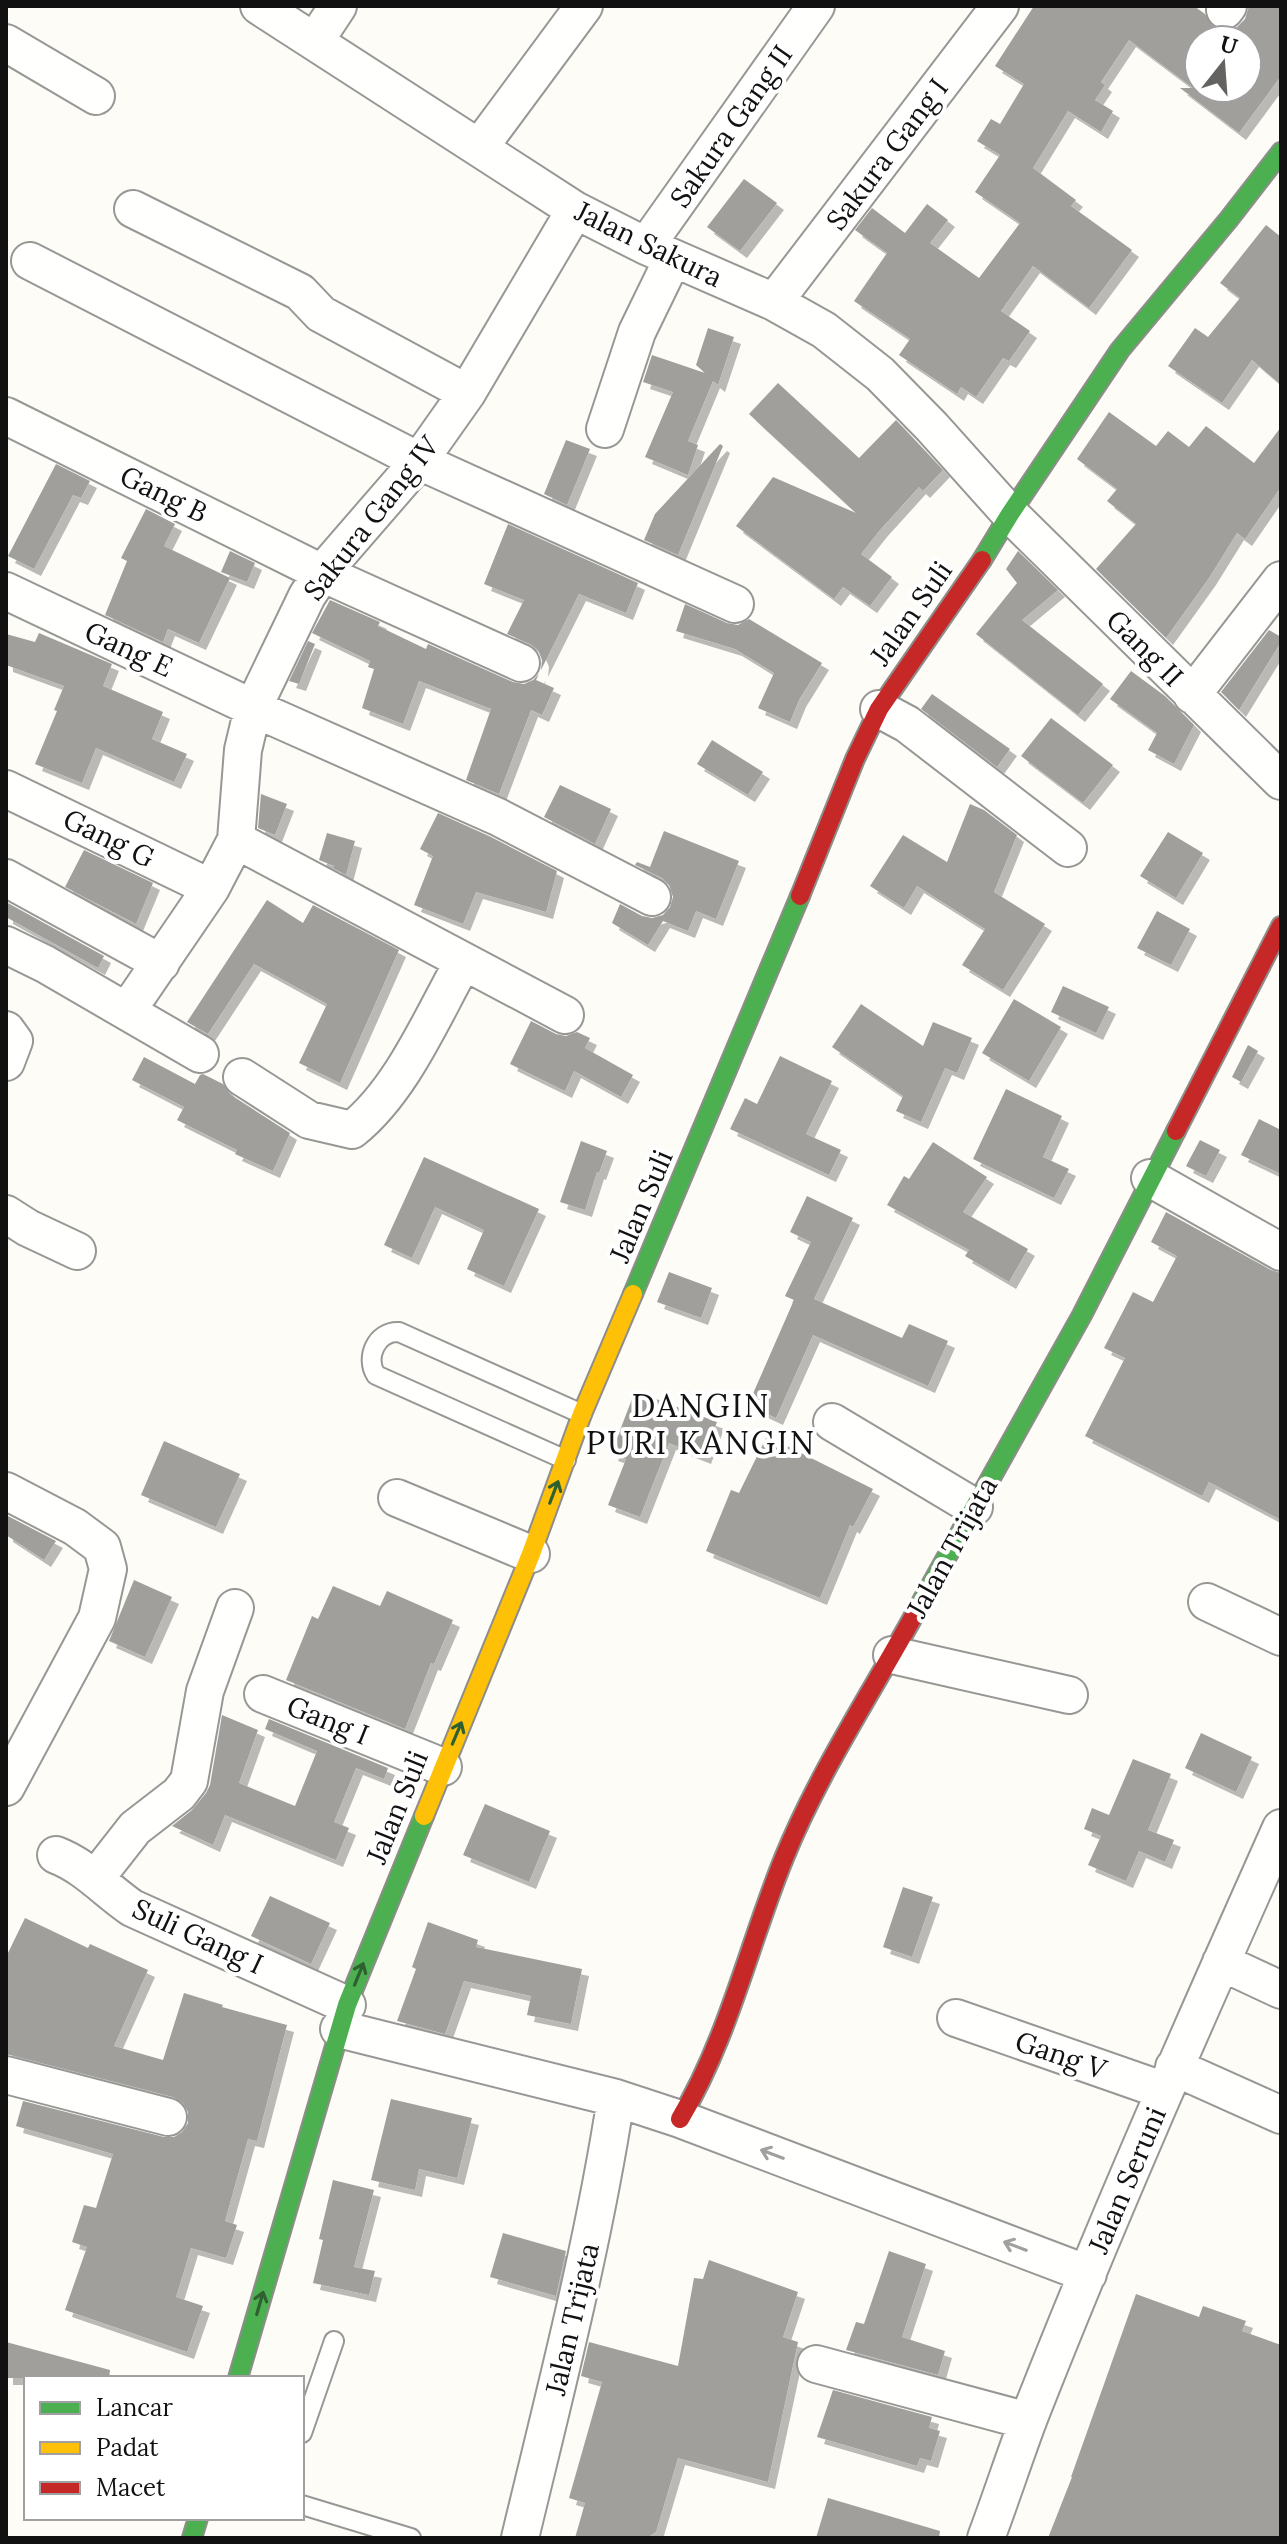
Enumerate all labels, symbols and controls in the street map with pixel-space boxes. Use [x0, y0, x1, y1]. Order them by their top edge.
north arrow [1183, 24, 1263, 104]
text: U [1217, 29, 1241, 61]
street label: Sakura Gang II [662, 38, 800, 214]
street label: Sakura Gang I [818, 71, 956, 237]
street label: Jalan Sakura [569, 192, 729, 295]
street label: Sakura Gang IV [296, 428, 447, 608]
street label: Gang B [114, 457, 214, 531]
street label: Jalan Suli [862, 554, 960, 673]
street label: Gang II [1099, 602, 1191, 694]
street label: Gang E [79, 613, 179, 685]
street label: Gang G [58, 801, 160, 875]
street label: Jalan Suli [601, 1144, 681, 1269]
district label: DANGIN PURI KANGIN [586, 1385, 816, 1463]
street label: Jalan Trijata [898, 1470, 1005, 1624]
one-way arrow [548, 1480, 562, 1505]
street label: Gang I [282, 1687, 374, 1753]
one-way arrow [451, 1721, 465, 1746]
street label: Jalan Suli [358, 1745, 436, 1870]
street label: Suli Gang I [127, 1890, 269, 1982]
one-way arrow [353, 1962, 368, 1987]
street label: Gang V [1011, 2023, 1112, 2088]
street label: Jalan Seruni [1080, 2101, 1174, 2260]
one-way arrow [760, 2146, 785, 2160]
one-way arrow [1003, 2238, 1028, 2252]
street label: Jalan Trijata [537, 2239, 607, 2400]
one-way arrow [254, 2291, 268, 2316]
legend [24, 2376, 304, 2520]
text: Lancar [96, 2392, 173, 2423]
text: Padat [96, 2432, 159, 2463]
text: Macet [96, 2472, 166, 2503]

